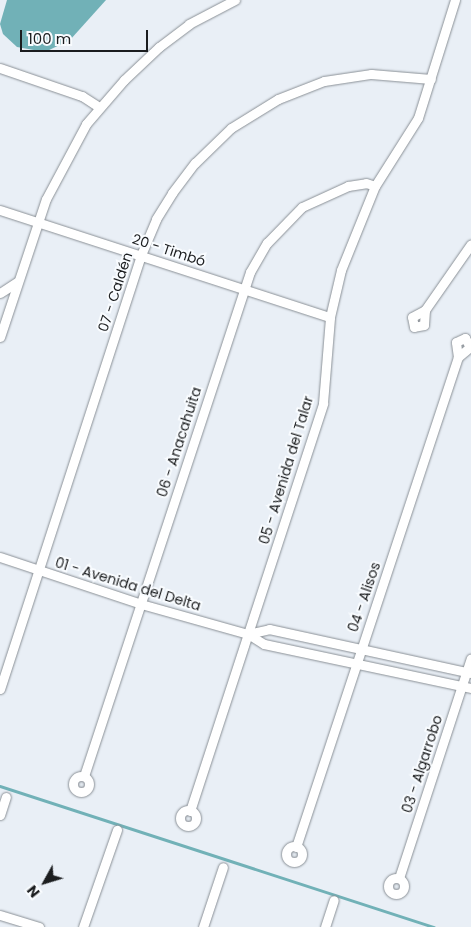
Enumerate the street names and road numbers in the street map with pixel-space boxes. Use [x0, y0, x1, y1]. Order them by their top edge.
street label: 20 - Timbó [130, 230, 208, 270]
street label: 07 - Caldén [94, 250, 136, 334]
street label: 06 - Anacahuita [153, 385, 205, 499]
street label: 05 - Avenida del Talar [255, 394, 317, 546]
street label: 01 - Avenida del Delta [53, 554, 203, 614]
street label: 04 - Alisos [344, 560, 384, 634]
street label: 03 - Algarrobo [398, 713, 446, 815]

